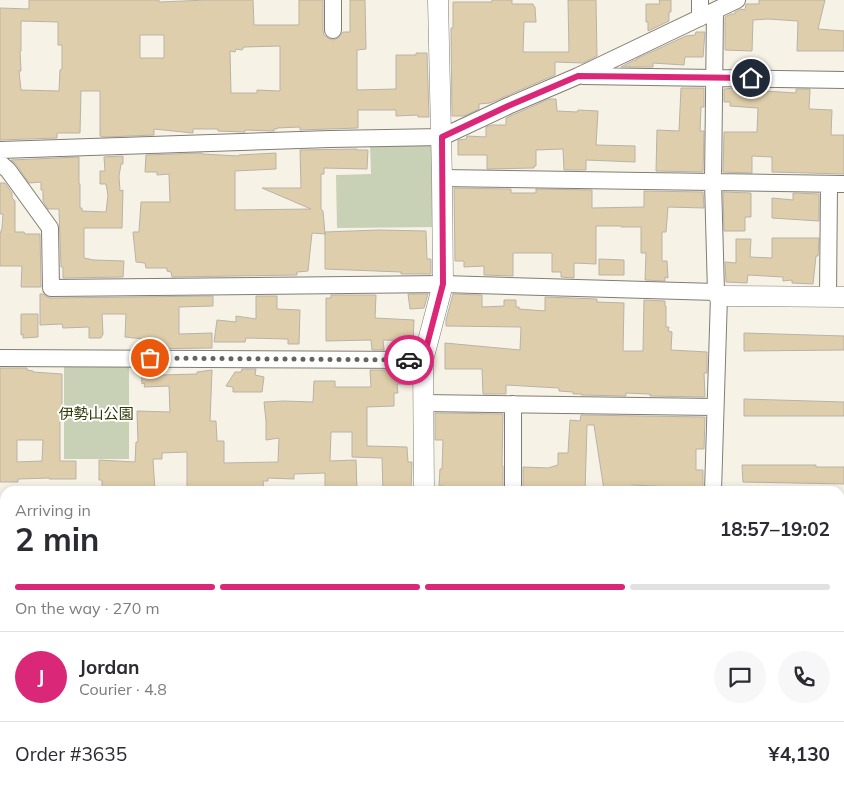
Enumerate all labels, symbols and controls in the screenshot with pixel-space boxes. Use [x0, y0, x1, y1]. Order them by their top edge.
pin [730, 57, 772, 99]
icon: home [737, 64, 765, 92]
courier [384, 335, 434, 385]
pin [129, 337, 171, 379]
icon: bag [136, 344, 164, 372]
icon: car [395, 346, 423, 374]
park label: 伊勢山公園 [58, 404, 134, 423]
text: Arriving in [15, 500, 91, 520]
text: 18:57–19:02 [720, 517, 830, 541]
text: 2 min [15, 519, 99, 559]
text: On the way · 270 m [15, 598, 160, 618]
button: chat [714, 651, 766, 703]
button: phone [778, 651, 830, 703]
text: Jordan [79, 655, 139, 679]
text: J [38, 665, 44, 689]
text: Courier · 4.8 [79, 679, 167, 699]
text: Order #3635 [15, 742, 127, 766]
text: ¥4,130 [768, 742, 830, 766]

